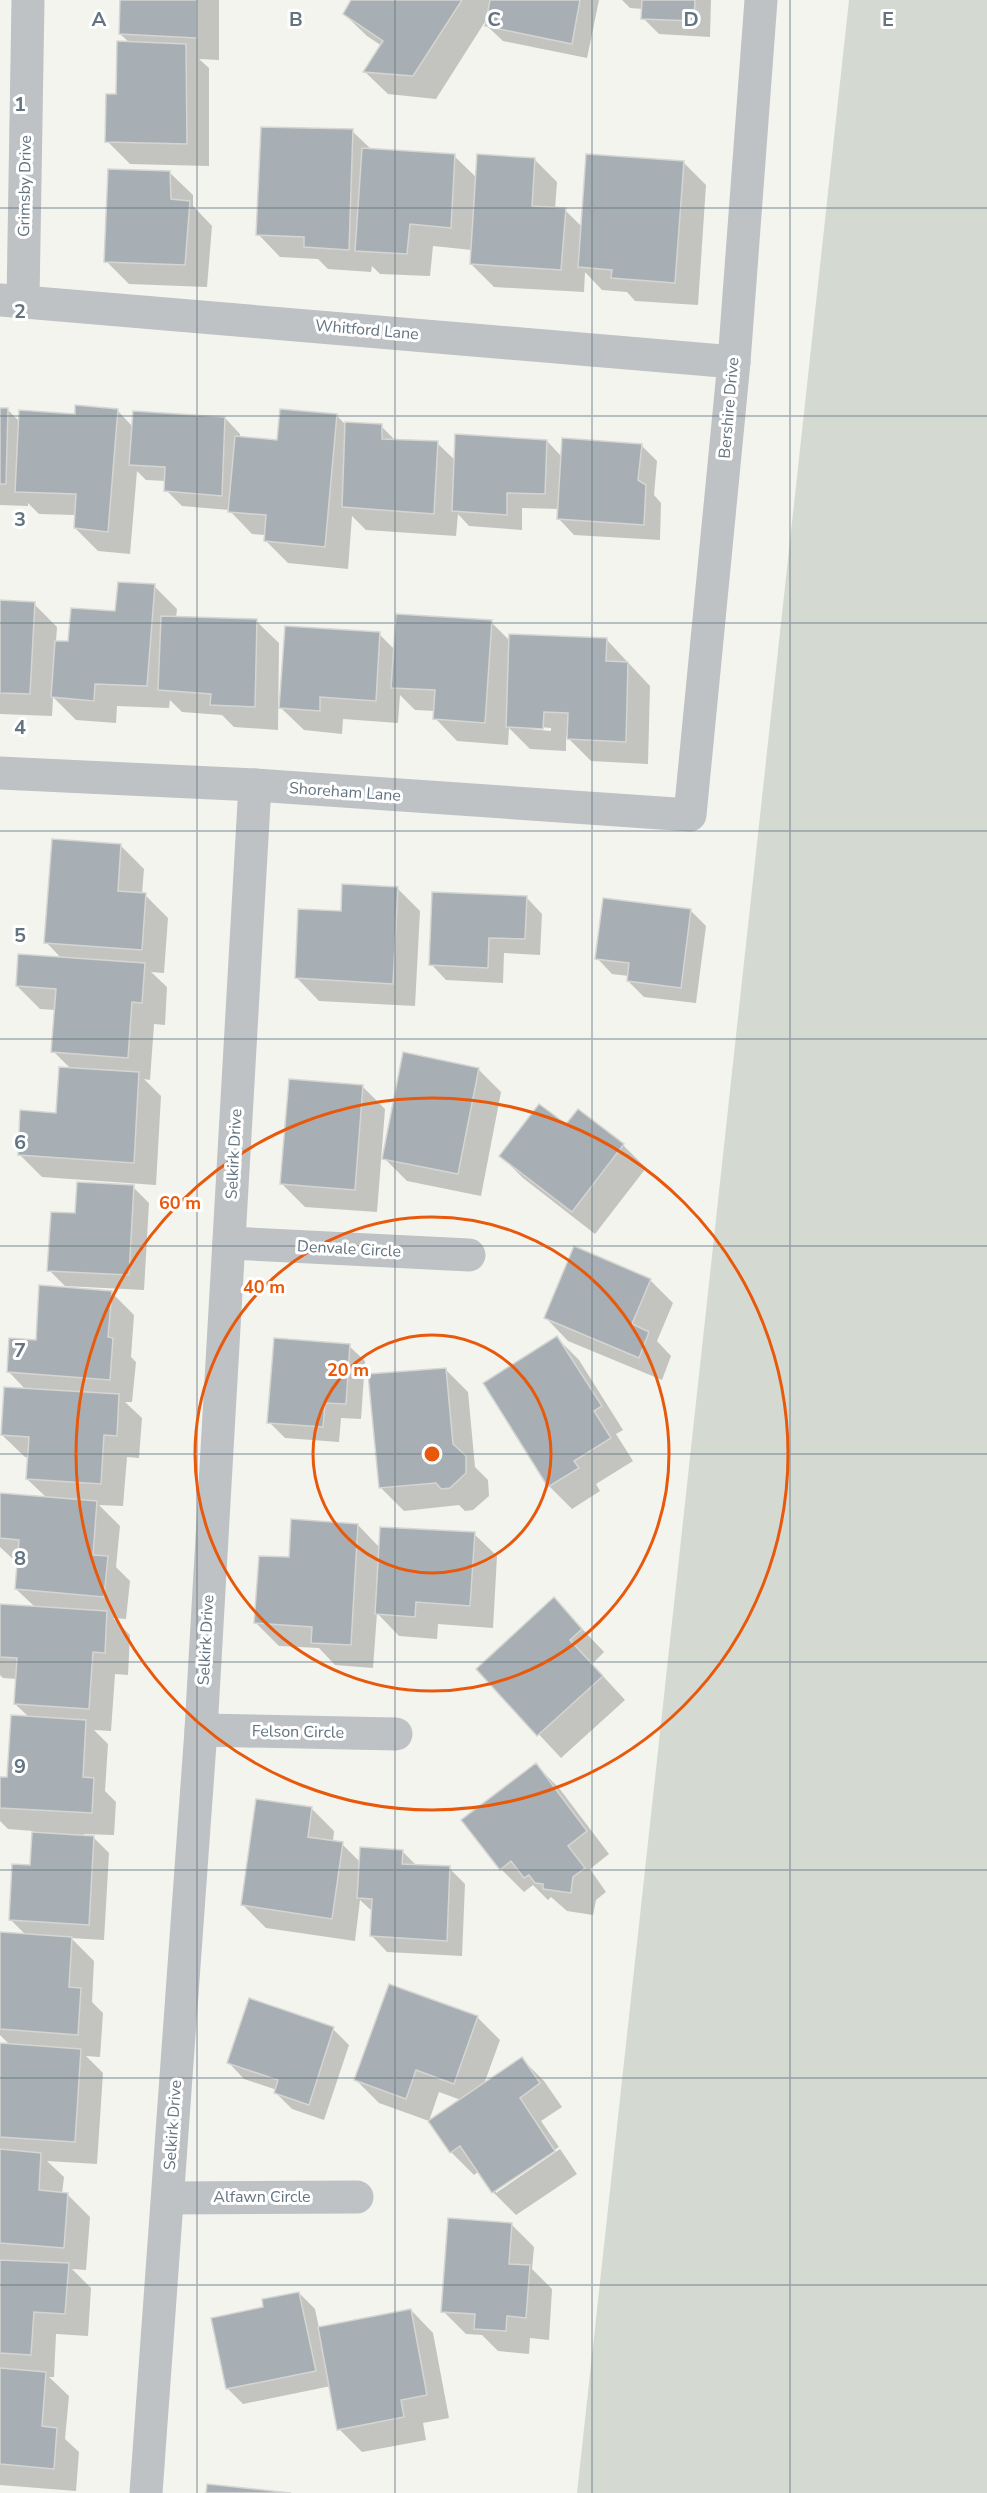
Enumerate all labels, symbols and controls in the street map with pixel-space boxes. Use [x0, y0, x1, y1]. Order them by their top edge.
text: A [92, 6, 107, 33]
text: B [289, 6, 303, 33]
text: C [487, 6, 501, 33]
text: D [683, 6, 699, 33]
text: E [882, 6, 894, 33]
text: 1 [14, 91, 26, 118]
street label: Grimsby Drive [13, 135, 37, 237]
text: 2 [14, 298, 26, 325]
street label: Whitford Lane [314, 315, 420, 345]
street label: Bershire Drive [714, 356, 744, 460]
text: 3 [14, 506, 26, 533]
text: 4 [14, 714, 26, 741]
street label: Shoreham Lane [288, 777, 402, 807]
text: 5 [14, 922, 26, 949]
street label: Selkirk Drive [221, 1108, 247, 1200]
text: 6 [14, 1129, 26, 1156]
text: 60 m [159, 1191, 201, 1215]
street label: Denvale Circle [297, 1235, 401, 1263]
text: 40 m [243, 1275, 285, 1299]
text: 7 [14, 1337, 26, 1364]
text: 20 m [327, 1358, 369, 1382]
centre of rings [422, 1444, 442, 1464]
text: 8 [14, 1545, 26, 1572]
street label: Selkirk Drive [193, 1594, 219, 1686]
street label: Felson Circle [252, 1720, 344, 1744]
text: 9 [14, 1753, 26, 1780]
street label: Selkirk Drive [159, 2079, 187, 2171]
street label: Alfawn Circle [213, 2186, 311, 2208]

